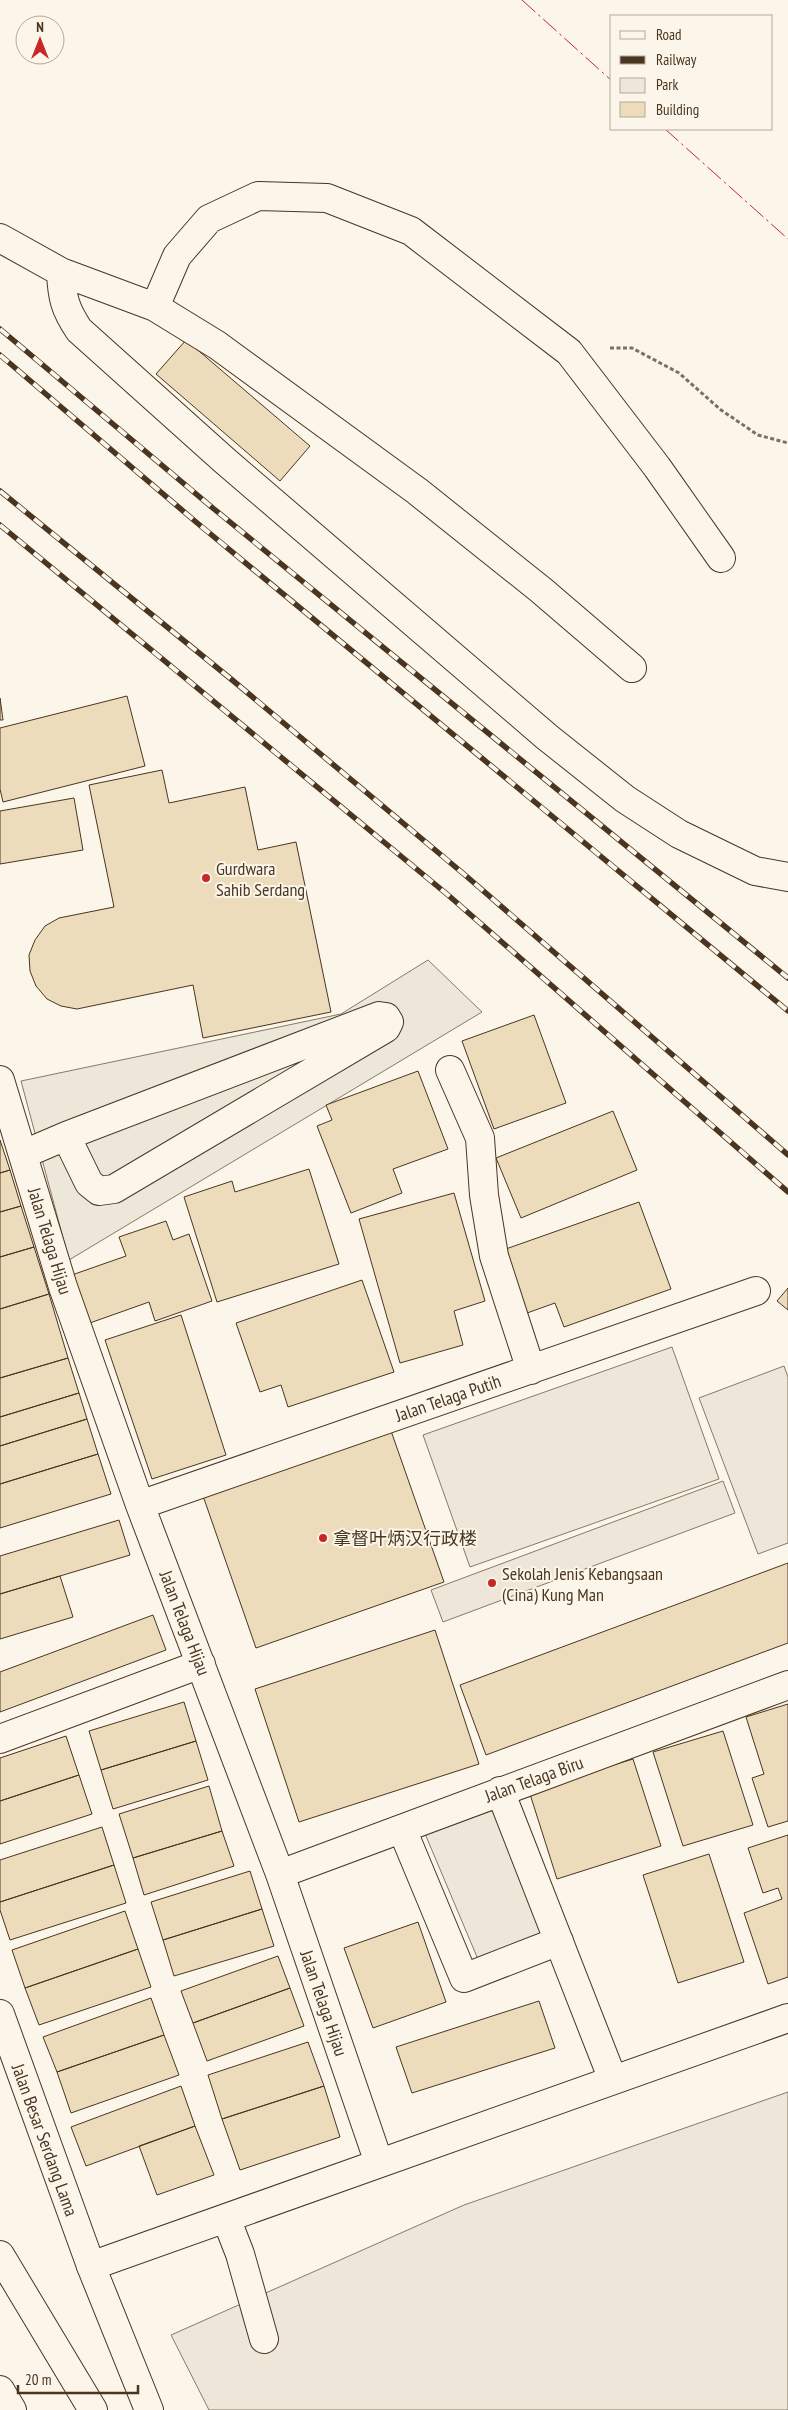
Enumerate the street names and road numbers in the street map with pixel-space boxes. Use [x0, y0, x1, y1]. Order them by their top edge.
street label: Jalan Telaga Hijau [23, 1184, 77, 1297]
street label: Jalan Telaga Putih [391, 1369, 504, 1427]
street label: Jalan Telaga Hijau [154, 1566, 216, 1679]
street label: Jalan Telaga Biru [481, 1751, 586, 1808]
street label: Jalan Telaga Hijau [295, 1946, 353, 2059]
street label: Jalan Besar Serdang Lama [6, 2060, 83, 2219]

